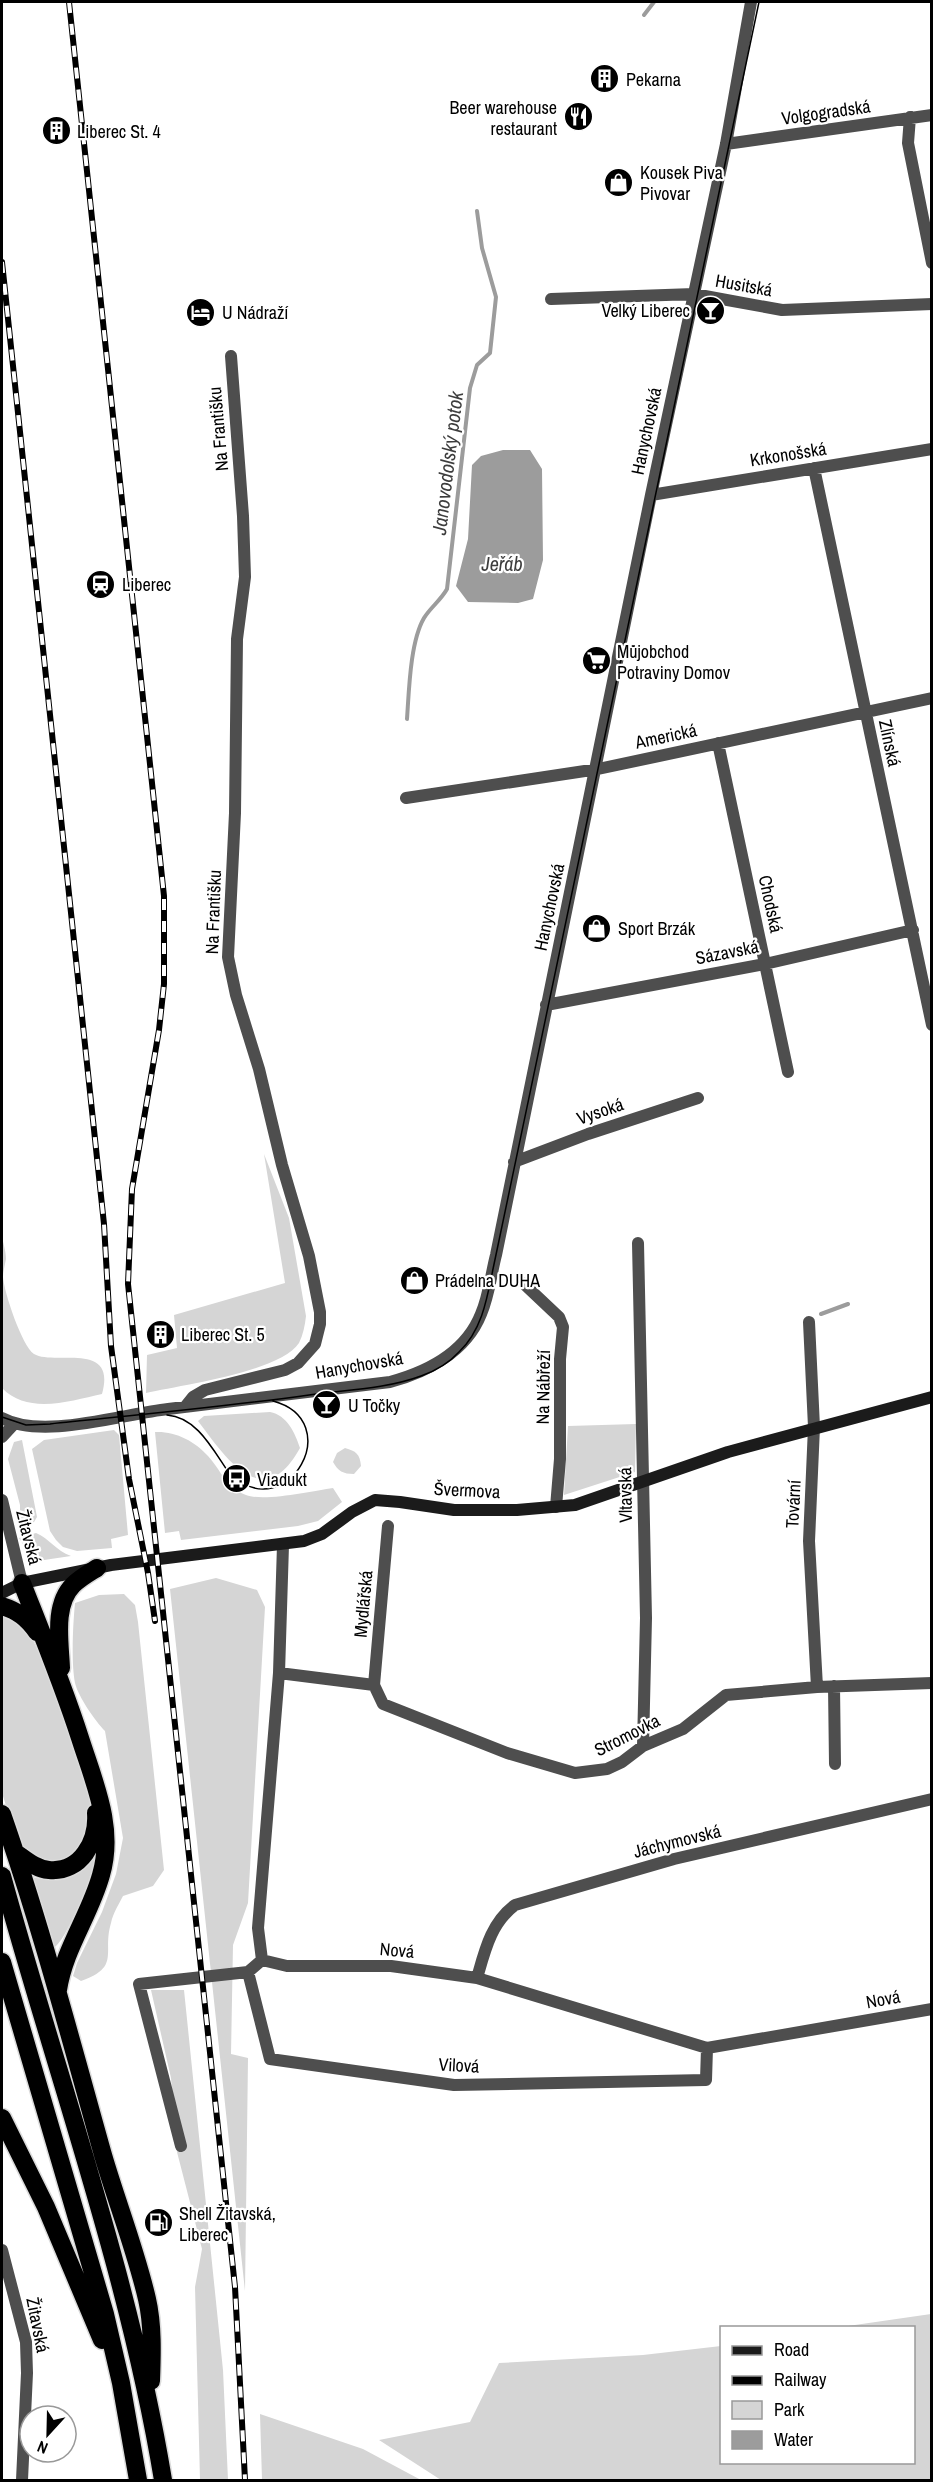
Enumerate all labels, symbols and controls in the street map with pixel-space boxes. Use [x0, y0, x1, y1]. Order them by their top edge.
building icon: Pekarna [589, 63, 621, 95]
place label: Pekarna [626, 67, 681, 92]
street label: Volgogradská [780, 93, 872, 131]
place label: Beer warehouse restaurant [450, 95, 557, 141]
restaurant icon: Beer warehouse restaurant [562, 101, 594, 133]
building icon: Liberec St. 4 [40, 115, 72, 147]
place label: Liberec St. 4 [77, 119, 161, 144]
place label: Kousek Piva Pivovar [640, 160, 723, 206]
shop icon: Kousek Piva Pivovar [603, 166, 635, 198]
street label: Husitská [714, 268, 774, 302]
bar icon: Velký Liberec [695, 294, 727, 326]
hotel icon: U Nádraží [185, 296, 217, 328]
place label: Velký Liberec [601, 298, 690, 323]
place label: U Nádraží [222, 300, 289, 325]
street label: Hanychovská [625, 385, 667, 477]
street label: Na Františku [202, 386, 234, 472]
water label: Janovodolský potok [425, 389, 469, 537]
street label: Krkonošská [748, 436, 828, 472]
water label: Jeřáb [480, 550, 523, 577]
station icon: Liberec [85, 568, 117, 600]
place label: Liberec [122, 572, 171, 597]
place label: Můjobchod Potraviny Domov [617, 639, 731, 685]
supermarket icon: Můjobchod Potraviny Domov [580, 645, 612, 677]
street label: Americká [632, 717, 699, 755]
street label: Zlínská [873, 717, 907, 769]
street label: Hanychovská [528, 861, 570, 953]
street label: Na Františku [199, 869, 227, 955]
street label: Chodská [753, 873, 789, 935]
shop icon: Sport Brzák [581, 912, 613, 944]
place label: Sport Brzák [618, 916, 696, 941]
street label: Sázavská [693, 934, 761, 970]
street label: Vysoká [573, 1091, 627, 1131]
shop icon: Prádelna DUHA [398, 1264, 430, 1296]
place label: Prádelna DUHA [435, 1268, 540, 1293]
building icon: Liberec St. 5 [144, 1318, 176, 1350]
place label: Liberec St. 5 [181, 1322, 265, 1347]
street label: Hanychovská [313, 1345, 405, 1385]
street label: Na Nábřeží [530, 1349, 556, 1425]
bar icon: U Točky [311, 1389, 343, 1421]
place label: U Točky [348, 1393, 401, 1418]
bus stop icon: Viadukt [220, 1463, 252, 1495]
place label: Viadukt [257, 1467, 307, 1492]
street label: Vltavská [612, 1467, 638, 1523]
street label: Švermova [433, 1476, 501, 1504]
street label: Tovární [779, 1478, 807, 1529]
street label: Žitavská [10, 1507, 48, 1567]
street label: Mydlářská [348, 1569, 378, 1639]
street label: Stromovka [590, 1708, 664, 1762]
street label: Jáchymovská [631, 1818, 723, 1864]
street label: Nová [379, 1936, 415, 1964]
street label: Nová [864, 1984, 902, 2014]
street label: Vilová [438, 2051, 480, 2079]
place label: Shell Žitavská, Liberec [179, 2201, 276, 2247]
fuel station icon: Shell Žitavská, Liberec [142, 2207, 174, 2239]
street label: Žitavská [20, 2295, 56, 2355]
legend [720, 2326, 915, 2464]
text: Road [774, 2337, 809, 2362]
text: Railway [774, 2367, 827, 2392]
text: Park [774, 2397, 805, 2422]
north arrow [18, 2404, 78, 2464]
text: Water [774, 2427, 813, 2452]
text: N [34, 2436, 51, 2460]

